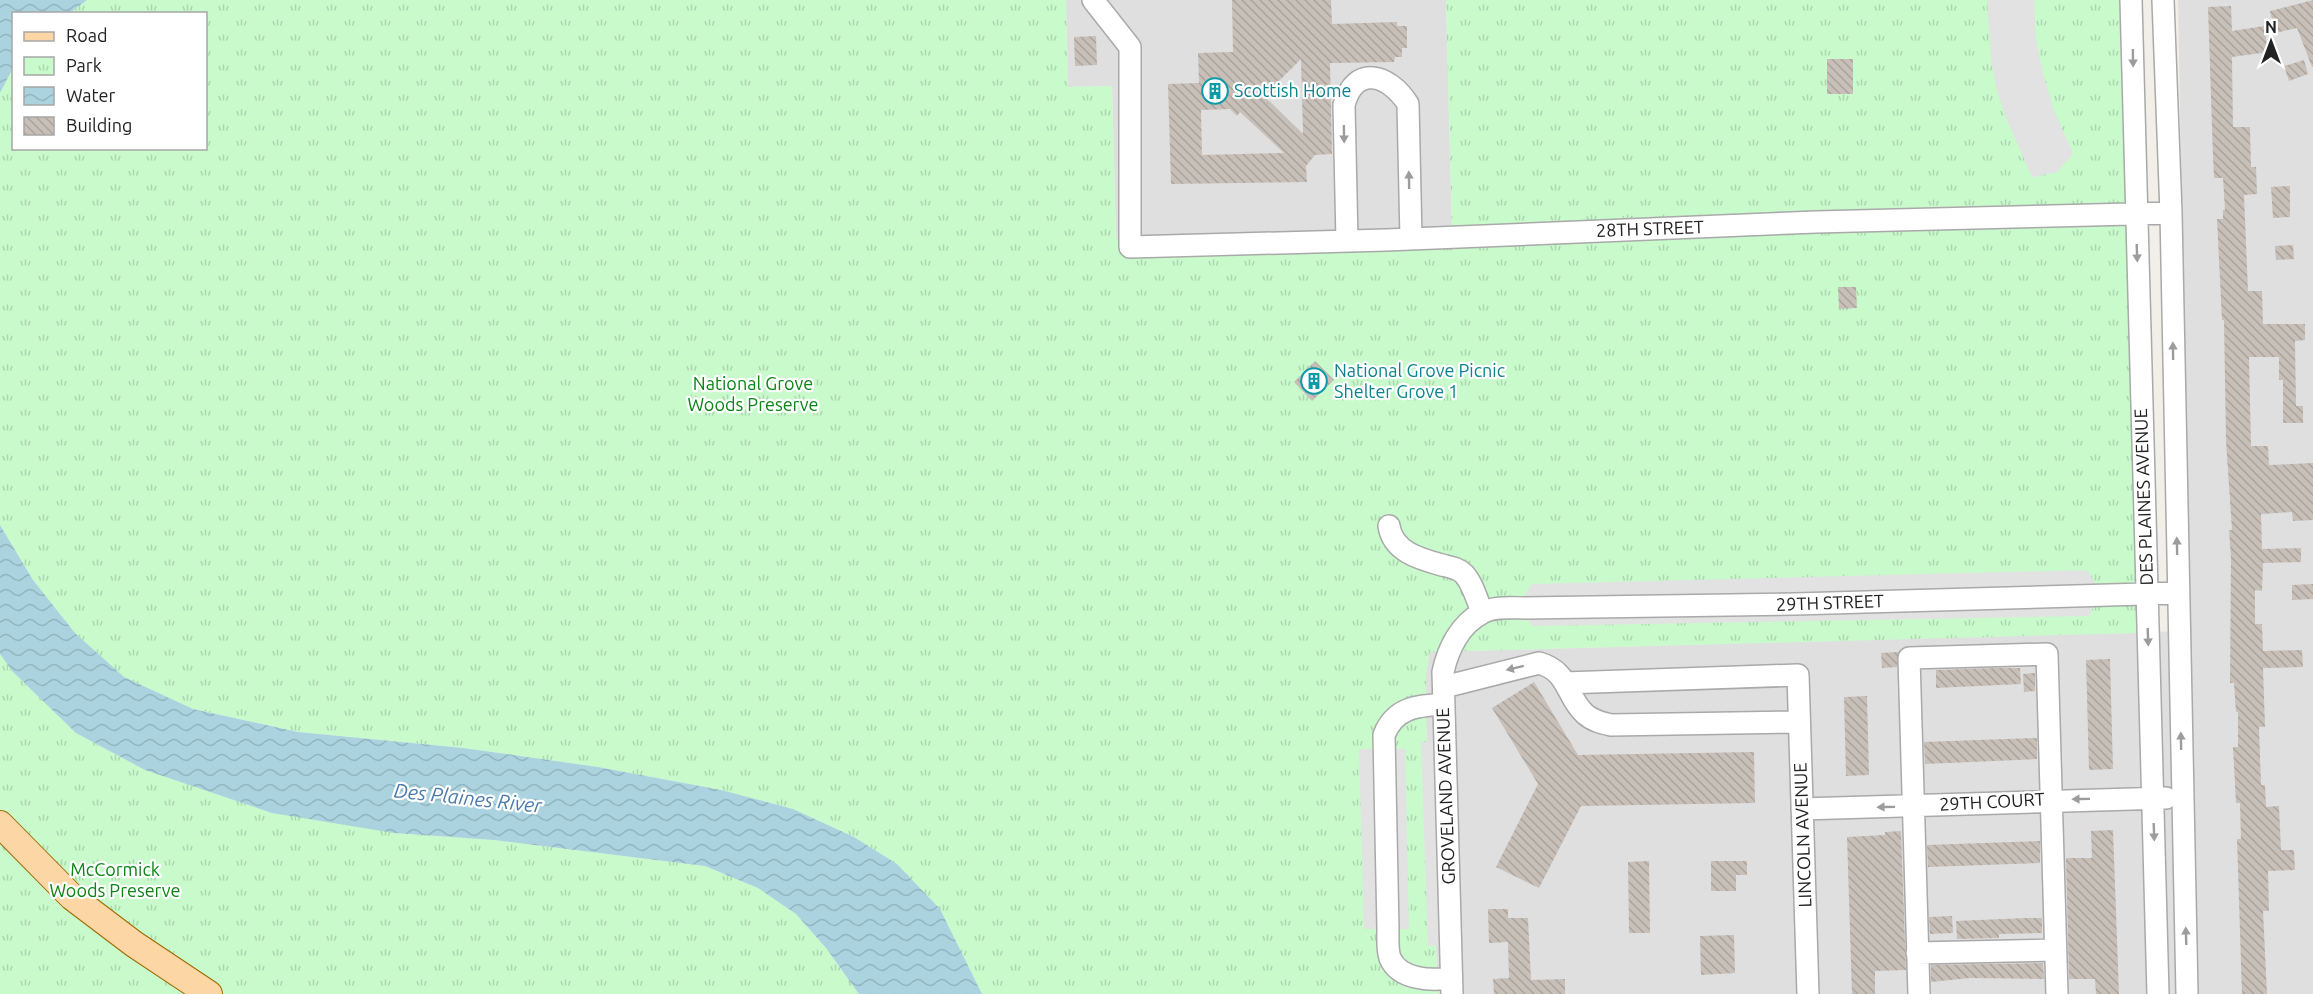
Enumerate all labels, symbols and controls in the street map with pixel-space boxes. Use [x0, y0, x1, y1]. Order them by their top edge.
legend [12, 12, 207, 150]
north arrow [2241, 12, 2301, 72]
text: N [2265, 18, 2277, 36]
text: Road [66, 25, 108, 45]
one-way arrow [2128, 49, 2137, 68]
text: Park [66, 55, 102, 75]
building icon: Scottish Home [1200, 76, 1230, 106]
place label: Scottish Home [1234, 80, 1352, 100]
text: Water [66, 85, 116, 105]
text: Building [66, 115, 132, 135]
one-way arrow [1340, 125, 1349, 144]
one-way arrow [1405, 171, 1414, 190]
street label: 28TH STREET [1596, 216, 1704, 240]
one-way arrow [2133, 244, 2142, 263]
one-way arrow [2169, 341, 2178, 360]
place label: National Grove Picnic Shelter Grove 1 [1334, 360, 1505, 401]
building icon: National Grove Picnic Shelter Grove 1 [1299, 366, 1329, 396]
park label: National Grove Woods Preserve [687, 373, 819, 414]
street label: DES PLAINES AVENUE [2130, 408, 2156, 586]
one-way arrow [2172, 536, 2182, 555]
street label: 29TH STREET [1776, 590, 1884, 614]
one-way arrow [2143, 628, 2153, 647]
one-way arrow [1506, 664, 1524, 673]
street label: GROVELAND AVENUE [1432, 707, 1458, 885]
one-way arrow [2176, 731, 2185, 750]
street label: LINCOLN AVENUE [1789, 762, 1815, 908]
water label: Des Plaines River [393, 778, 545, 817]
street label: 29TH COURT [1939, 788, 2045, 814]
one-way arrow [2072, 794, 2091, 804]
one-way arrow [1877, 802, 1896, 811]
one-way arrow [2149, 823, 2158, 842]
park label: McCormick Woods Preserve [49, 859, 181, 900]
one-way arrow [2181, 926, 2190, 945]

